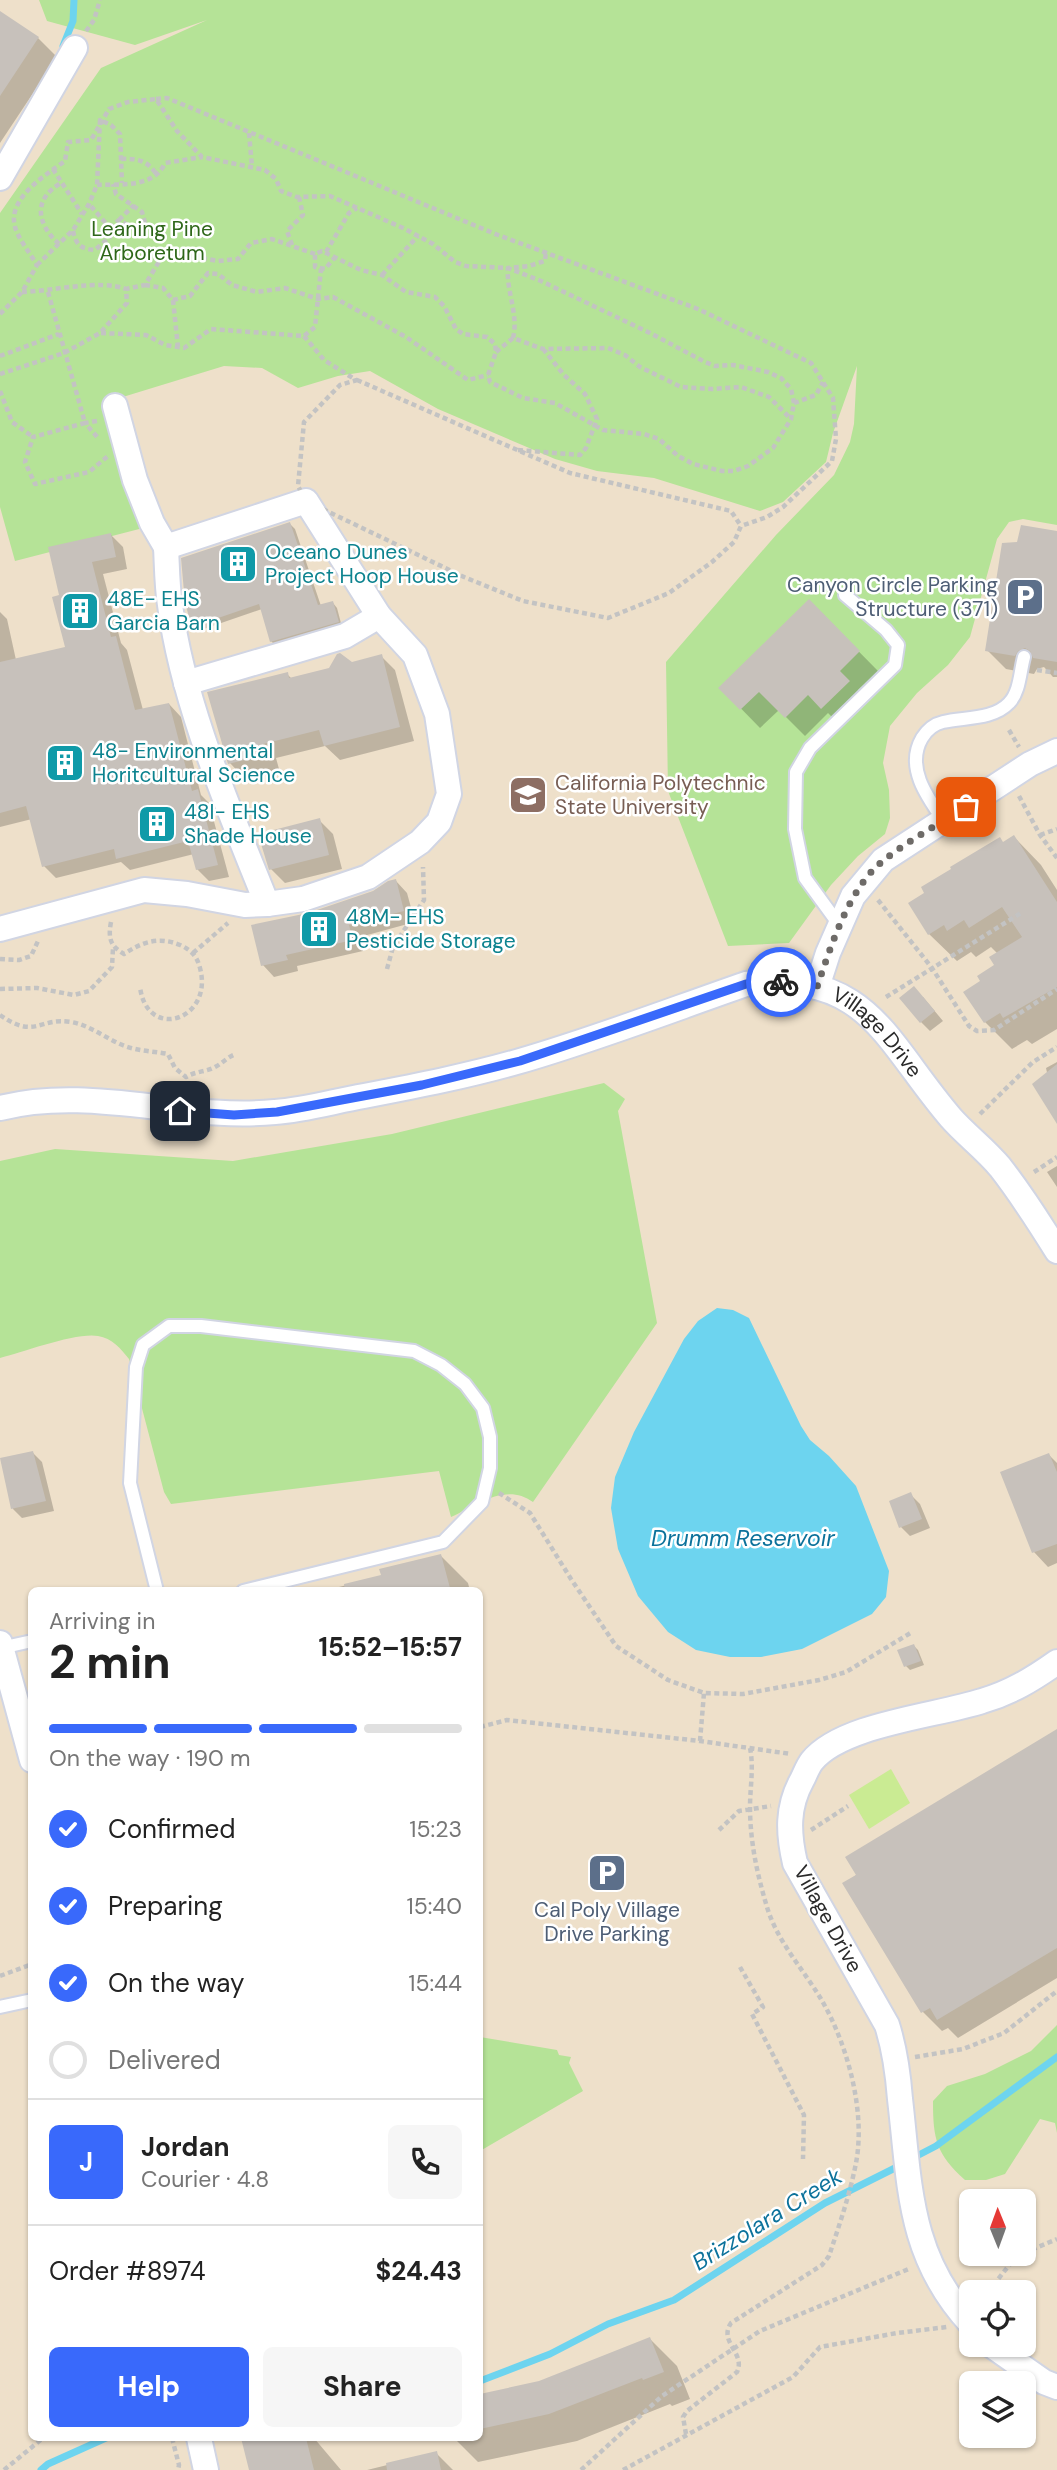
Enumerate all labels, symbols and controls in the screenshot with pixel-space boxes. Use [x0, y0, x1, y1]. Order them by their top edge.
park label: Leaning Pine Arboretum [91, 215, 213, 267]
place label: Oceano Dunes Project Hoop House [265, 538, 459, 590]
building icon: Oceano Dunes Project Hoop House [217, 543, 259, 585]
place label: Canyon Circle Parking Structure (371) [787, 571, 998, 623]
parking icon: Canyon Circle Parking Structure (371) [1004, 576, 1046, 618]
place label: 48E- EHS Garcia Barn [107, 585, 220, 637]
building icon: 48E- EHS Garcia Barn [59, 590, 101, 632]
place label: 48- Environmental Horitcultural Science [92, 737, 295, 789]
building icon: 48- Environmental Horitcultural Science [44, 742, 86, 784]
place label: California Polytechnic State University [555, 769, 766, 821]
school or university icon: California Polytechnic State University [507, 774, 549, 816]
pin [936, 777, 996, 837]
icon: bag [947, 788, 985, 826]
place label: 48I- EHS Shade House [184, 798, 312, 850]
building icon: 48I- EHS Shade House [136, 803, 178, 845]
place label: 48M- EHS Pesticide Storage [346, 903, 516, 955]
building icon: 48M- EHS Pesticide Storage [298, 908, 340, 950]
courier [746, 947, 816, 1017]
icon: bike [762, 963, 800, 1001]
street label: Village Drive [828, 980, 928, 1083]
pin [150, 1081, 210, 1141]
icon: home [161, 1092, 199, 1130]
water label: Drumm Reservoir [651, 1523, 836, 1553]
text: Arriving in [49, 1606, 155, 1636]
text: 15:52–15:57 [318, 1630, 462, 1664]
text: 2 min [49, 1632, 171, 1692]
text: On the way · 190 m [49, 1743, 250, 1773]
icon: check [49, 1810, 87, 1848]
text: Confirmed [108, 1812, 235, 1846]
text: 15:23 [409, 1814, 462, 1844]
parking icon: Cal Poly Village Drive Parking [586, 1852, 628, 1894]
street label: Village Drive [787, 1860, 869, 1978]
icon: check [49, 1887, 87, 1925]
text: Preparing [108, 1889, 223, 1923]
text: 15:40 [406, 1891, 462, 1921]
place label: Cal Poly Village Drive Parking [534, 1896, 680, 1948]
icon: check [49, 1964, 87, 2002]
text: On the way [108, 1966, 244, 2000]
text: 15:44 [408, 1968, 462, 1998]
text: Delivered [108, 2043, 221, 2077]
button: phone [388, 2125, 462, 2199]
text: Jordan [141, 2130, 230, 2164]
text: J [79, 2145, 93, 2179]
water label: Brizzolara Creek [686, 2161, 848, 2277]
text: Courier · 4.8 [141, 2164, 269, 2194]
north arrow [959, 2189, 1036, 2266]
map controls [959, 2189, 1036, 2448]
text: Order #8974 [49, 2254, 206, 2288]
text: $24.43 [375, 2254, 462, 2288]
button: locate [959, 2280, 1036, 2357]
button: Help [49, 2347, 249, 2427]
button: Share [263, 2347, 462, 2427]
button: layers [959, 2371, 1036, 2448]

